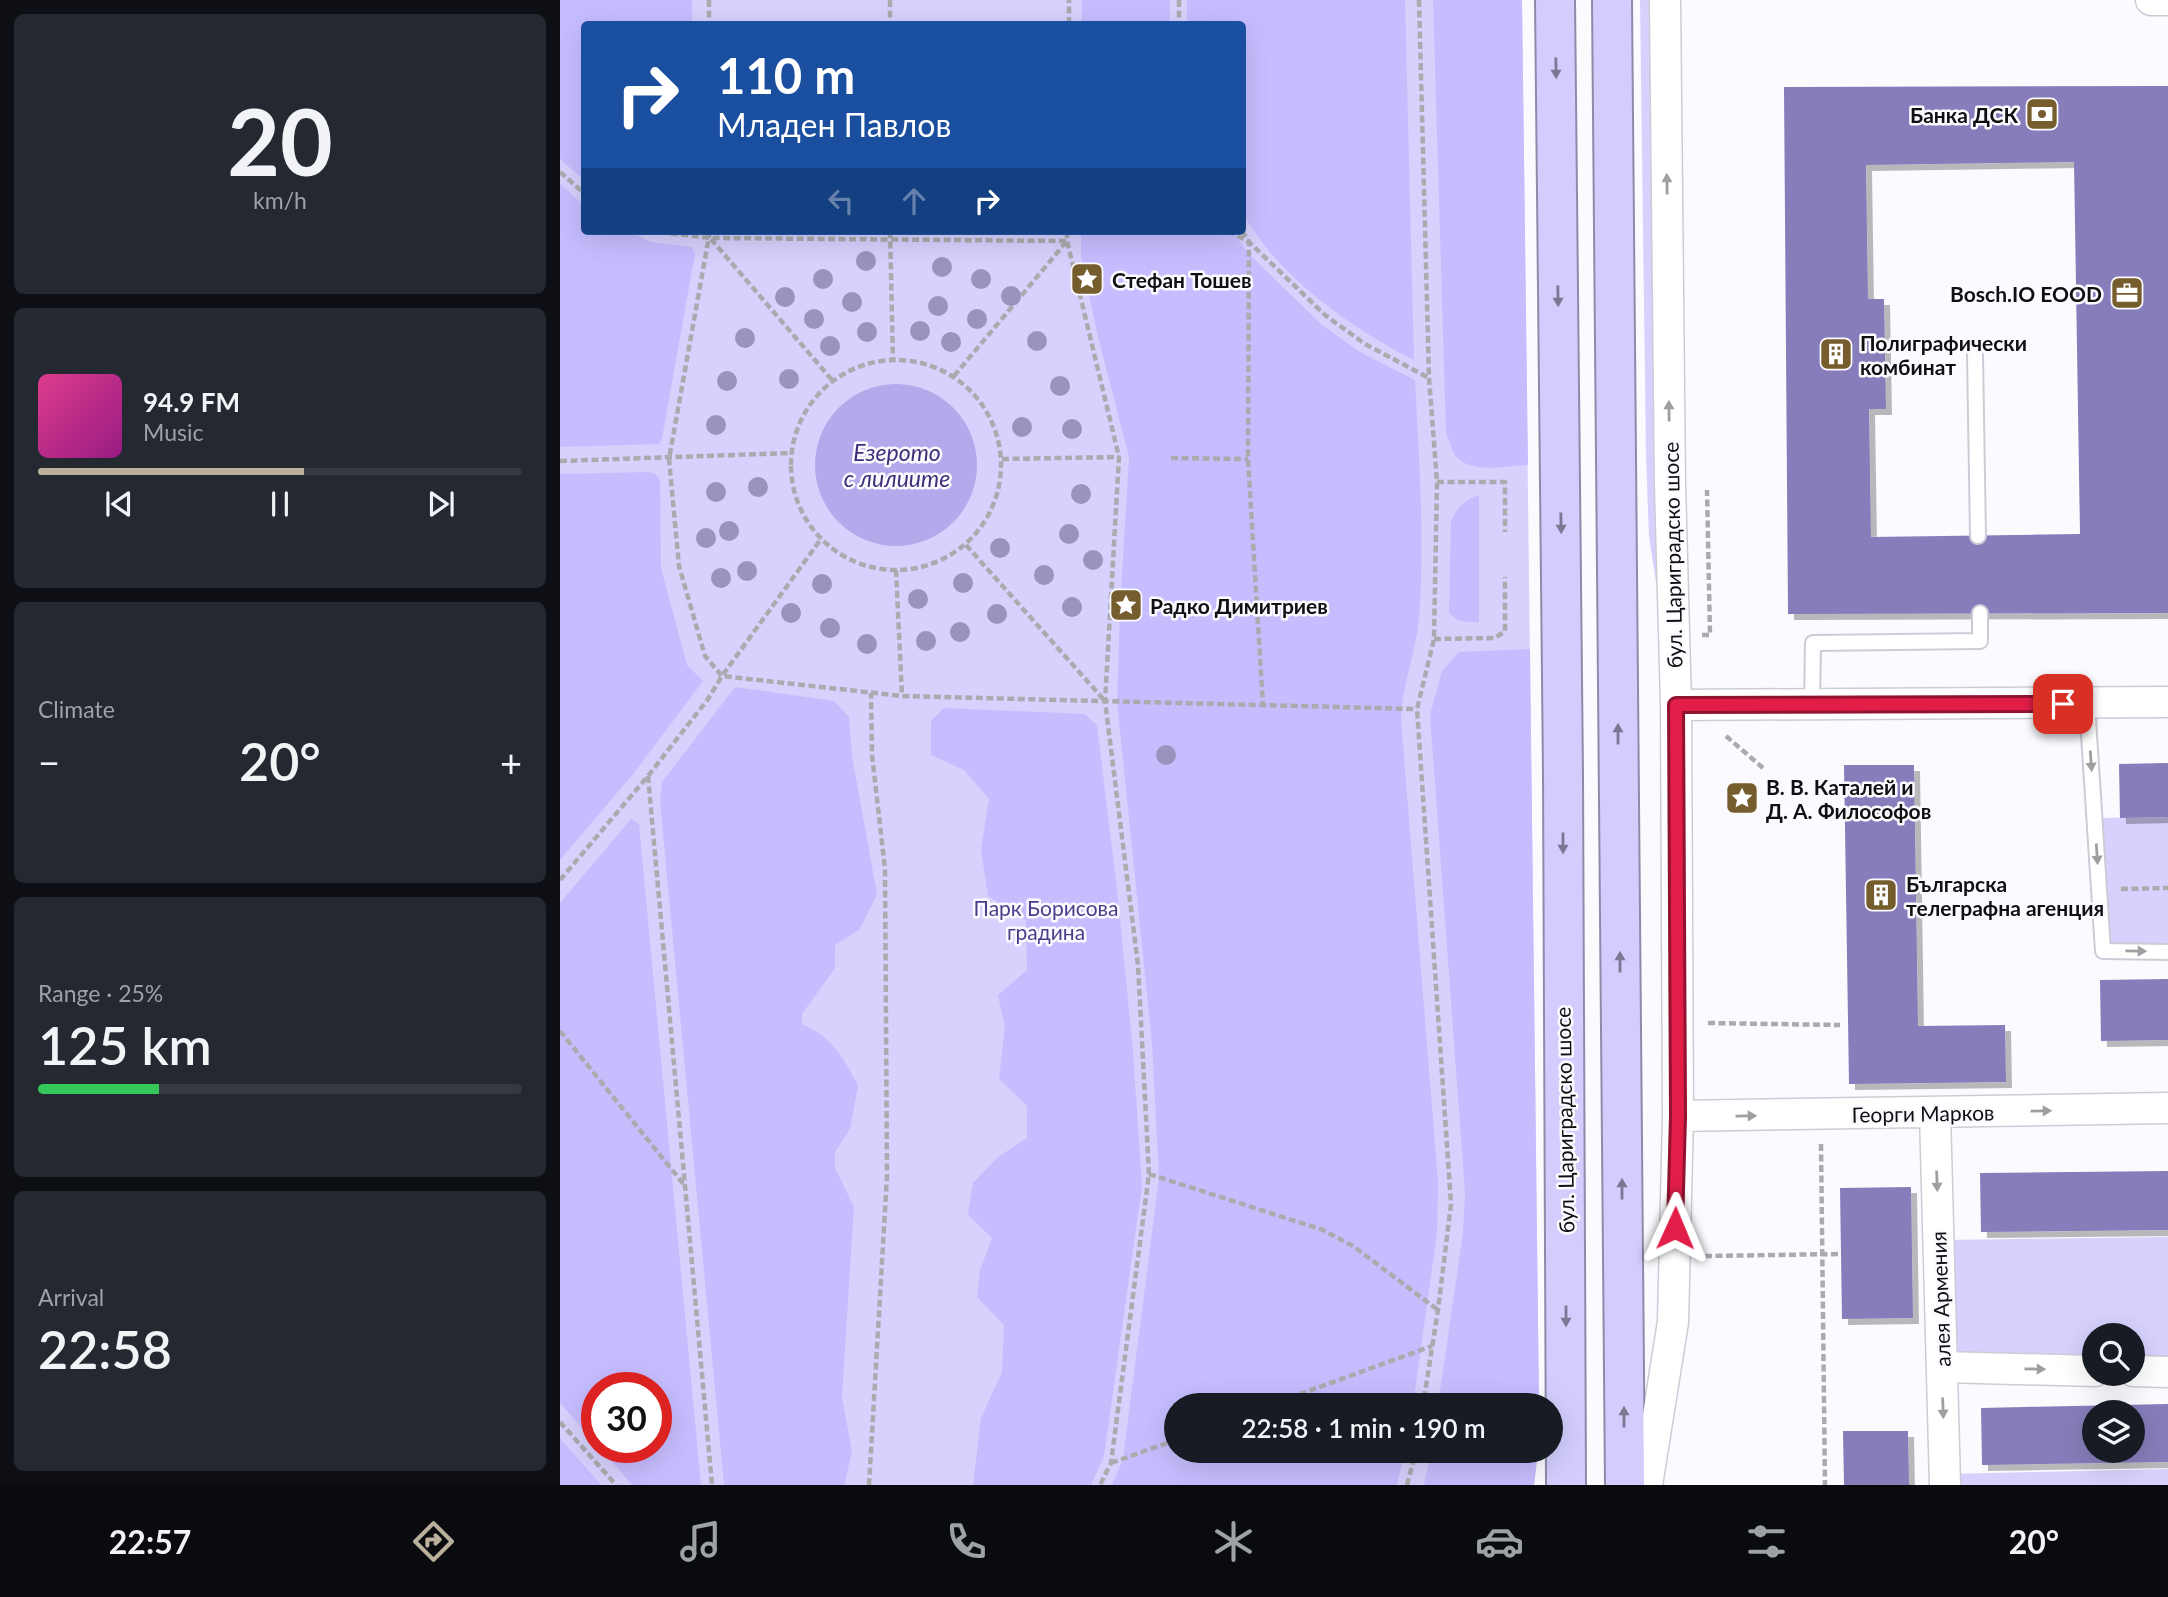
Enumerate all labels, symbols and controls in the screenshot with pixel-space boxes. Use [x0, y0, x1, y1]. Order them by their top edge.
text: 110 m [717, 46, 855, 104]
icon: right [602, 49, 693, 140]
one-way arrow [1550, 57, 1561, 79]
text: 20 [227, 86, 333, 195]
bank icon: Банка ДСК [2023, 95, 2061, 133]
place label: Банка ДСК [1910, 102, 2018, 127]
text: Младен Павлов [717, 105, 951, 144]
one-way arrow [1661, 172, 1673, 194]
icon: left [822, 182, 860, 220]
icon: ahead [895, 182, 933, 220]
icon: right [968, 182, 1006, 220]
text: km/h [253, 186, 307, 214]
place icon: Стефан Тошев [1068, 260, 1106, 298]
place label: Стефан Тошев [1112, 267, 1252, 292]
office icon: Bosch.IO EOOD [2108, 274, 2146, 312]
place label: Bosch.IO EOOD [1950, 281, 2102, 306]
one-way arrow [1552, 285, 1564, 307]
place label: Полиграфически комбинат [1860, 330, 2027, 379]
building icon: Полиграфически комбинат [1817, 335, 1855, 373]
text: 94.9 FM [143, 386, 240, 418]
one-way arrow [1663, 400, 1675, 422]
text: Music [143, 418, 203, 446]
water label: Езерото с лилиите [844, 438, 950, 492]
street label: бул. Цариградско шосе [1658, 442, 1686, 668]
icon: previous [100, 485, 138, 523]
icon: pause [261, 485, 299, 523]
icon: next [422, 485, 460, 523]
one-way arrow [1555, 512, 1566, 534]
place icon: Радко Димитриев [1107, 586, 1145, 624]
place label: Радко Димитриев [1150, 593, 1328, 618]
pin [2033, 674, 2093, 734]
icon: arrive [2044, 685, 2082, 723]
text: Climate [38, 695, 115, 723]
one-way arrow [1612, 723, 1624, 745]
text: 20° [239, 730, 321, 792]
text: − [38, 739, 60, 785]
text: + [500, 739, 522, 785]
one-way arrow [2086, 750, 2097, 772]
place label: В. В. Каталей и Д. А. Философов [1766, 774, 1931, 823]
place icon: В. В. Каталей и Д. А. Философов [1723, 779, 1761, 817]
one-way arrow [1557, 833, 1569, 855]
one-way arrow [2092, 843, 2103, 865]
place label: Българска телеграфна агенция [1906, 871, 2104, 920]
building icon: Българска телеграфна агенция [1862, 876, 1900, 914]
park label: Парк Борисова градина [974, 895, 1118, 944]
one-way arrow [2125, 946, 2147, 957]
one-way arrow [1614, 951, 1626, 973]
text: Range · 25% [38, 979, 163, 1007]
street label: бул. Цариградско шосе [1550, 1007, 1578, 1233]
text: 125 km [38, 1014, 212, 1076]
street label: Георги Марков [1851, 1099, 1995, 1127]
one-way arrow [2031, 1105, 2053, 1117]
one-way arrow [1736, 1110, 1758, 1122]
one-way arrow [1932, 1170, 1943, 1192]
one-way arrow [1616, 1178, 1628, 1200]
position arrow [1638, 1191, 1712, 1265]
street label: алея Армения [1925, 1231, 1955, 1367]
text: Arrival [38, 1283, 104, 1311]
one-way arrow [1560, 1305, 1572, 1327]
text: 22:58 [38, 1318, 172, 1380]
map controls [2082, 1323, 2145, 1463]
button: search [2082, 1323, 2145, 1386]
one-way arrow [2024, 1364, 2046, 1375]
speed limit sign: 30 [581, 1372, 672, 1463]
one-way arrow [1938, 1397, 1949, 1419]
button: layers [2082, 1400, 2145, 1463]
one-way arrow [1618, 1406, 1630, 1428]
text: 22:58 · 1 min · 190 m [1241, 1412, 1486, 1444]
icon: directions [409, 1517, 458, 1566]
icon: music [676, 1517, 725, 1566]
icon: phone [942, 1517, 991, 1566]
icon: climate [1209, 1517, 1258, 1566]
icon: car [1475, 1517, 1524, 1566]
icon: filters [1742, 1517, 1791, 1566]
text: 22:57 [109, 1522, 191, 1561]
text: 20° [2009, 1522, 2059, 1561]

